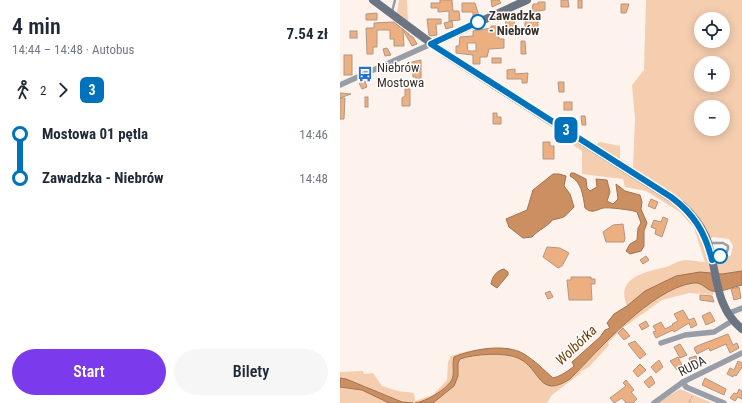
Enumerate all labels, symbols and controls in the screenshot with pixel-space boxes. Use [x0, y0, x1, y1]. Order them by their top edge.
place label: Zawadzka - Niebrów [489, 8, 541, 38]
map controls [694, 12, 730, 136]
button: locate [694, 12, 730, 48]
text: 4 min [12, 14, 61, 39]
marker: Zawadzka - Niebrów [470, 14, 486, 30]
text: 7.54 zł [286, 25, 328, 43]
text: 14:44 – 14:48 · Autobus [12, 42, 135, 57]
button: + [694, 56, 730, 92]
place label: Niebrów Mostowa [377, 60, 424, 90]
bus stop icon: Niebrów Mostowa [356, 65, 374, 83]
icon: walk [12, 79, 34, 101]
icon: forward [52, 79, 74, 101]
text: 3 [88, 82, 96, 98]
text: 2 [40, 83, 46, 98]
button: − [694, 100, 730, 136]
line badge: 3 [553, 117, 579, 143]
text: 3 [562, 122, 570, 138]
text: Mostowa 01 pętla [42, 125, 148, 143]
text: 14:46 [299, 127, 328, 142]
text: Zawadzka - Niebrów [42, 169, 164, 187]
text: 14:48 [299, 171, 328, 186]
unlabelled marker [712, 248, 728, 264]
water label: Wolbórka [552, 322, 600, 368]
button: Start [12, 349, 166, 395]
button: Bilety [174, 349, 328, 395]
street label: RUDA [676, 353, 709, 379]

